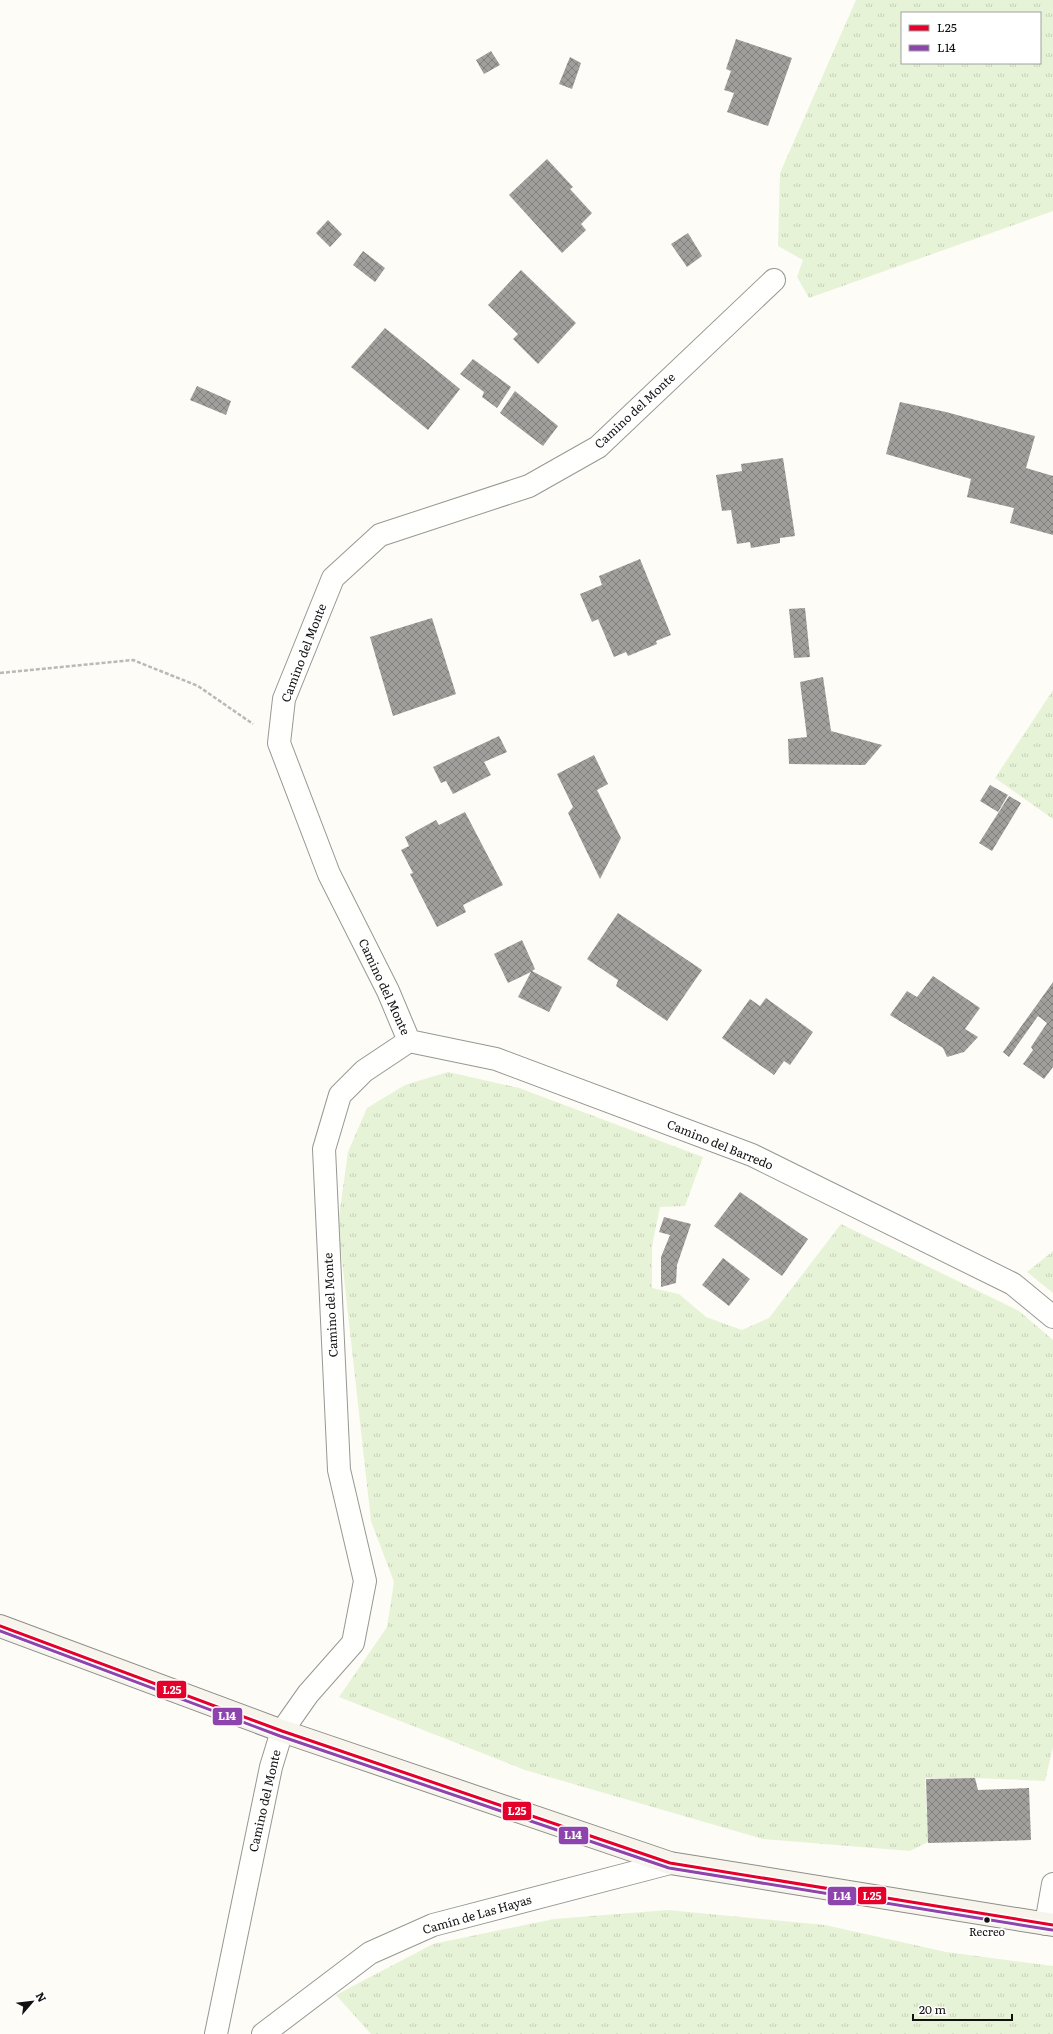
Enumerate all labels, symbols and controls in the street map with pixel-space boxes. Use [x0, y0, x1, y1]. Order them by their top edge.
legend [901, 12, 1041, 64]
text: L25 [937, 18, 957, 36]
text: L14 [937, 38, 956, 56]
street label: Camino del Monte [590, 368, 679, 453]
street label: Camino del Monte [276, 601, 330, 705]
street label: Camino del Monte [355, 935, 415, 1038]
street label: Camino del Barredo [665, 1115, 776, 1174]
street label: Camino del Monte [318, 1252, 342, 1358]
line badge: L25 [156, 1680, 187, 1699]
text: L25 [163, 1681, 182, 1697]
line badge: L14 [212, 1707, 243, 1726]
text: L14 [218, 1707, 236, 1723]
street label: Camino del Monte [243, 1748, 285, 1854]
line badge: L25 [502, 1801, 532, 1821]
text: L25 [508, 1802, 527, 1818]
line badge: L14 [558, 1826, 589, 1845]
text: L14 [564, 1826, 582, 1842]
line badge: L14 [827, 1886, 857, 1906]
line badge: L25 [857, 1886, 887, 1905]
text: L14 [833, 1887, 851, 1903]
text: L25 [863, 1887, 882, 1903]
street label: Camín de Las Hayas [420, 1890, 534, 1938]
marker: Recreo [982, 1915, 992, 1925]
place label: Recreo [969, 1923, 1005, 1939]
north arrow [12, 1982, 52, 2022]
text: N [32, 1989, 51, 2005]
scale bar [913, 1996, 1012, 2022]
text: 20 m [919, 2000, 946, 2018]

